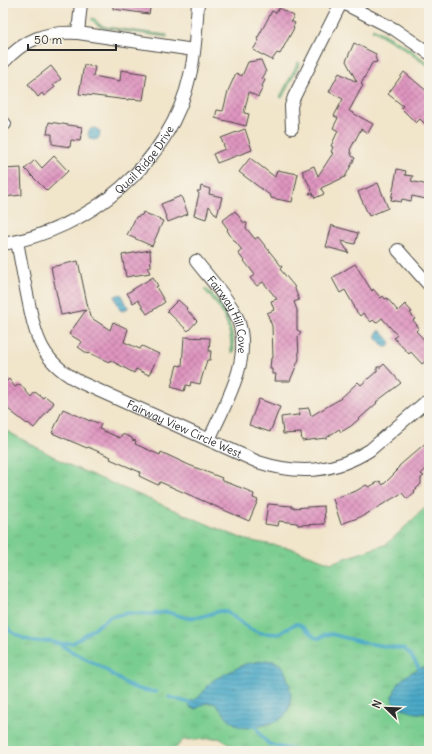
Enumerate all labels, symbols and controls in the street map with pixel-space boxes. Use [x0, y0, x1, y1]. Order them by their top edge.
scale bar [28, 26, 116, 52]
text: 50 m [34, 32, 63, 47]
street label: Quail Ridge Drive [112, 123, 177, 197]
street label: Fairway Hill Cove [204, 273, 249, 354]
street label: Fairway View Circle West [125, 397, 244, 461]
north arrow [366, 688, 406, 728]
text: N [369, 698, 385, 710]

